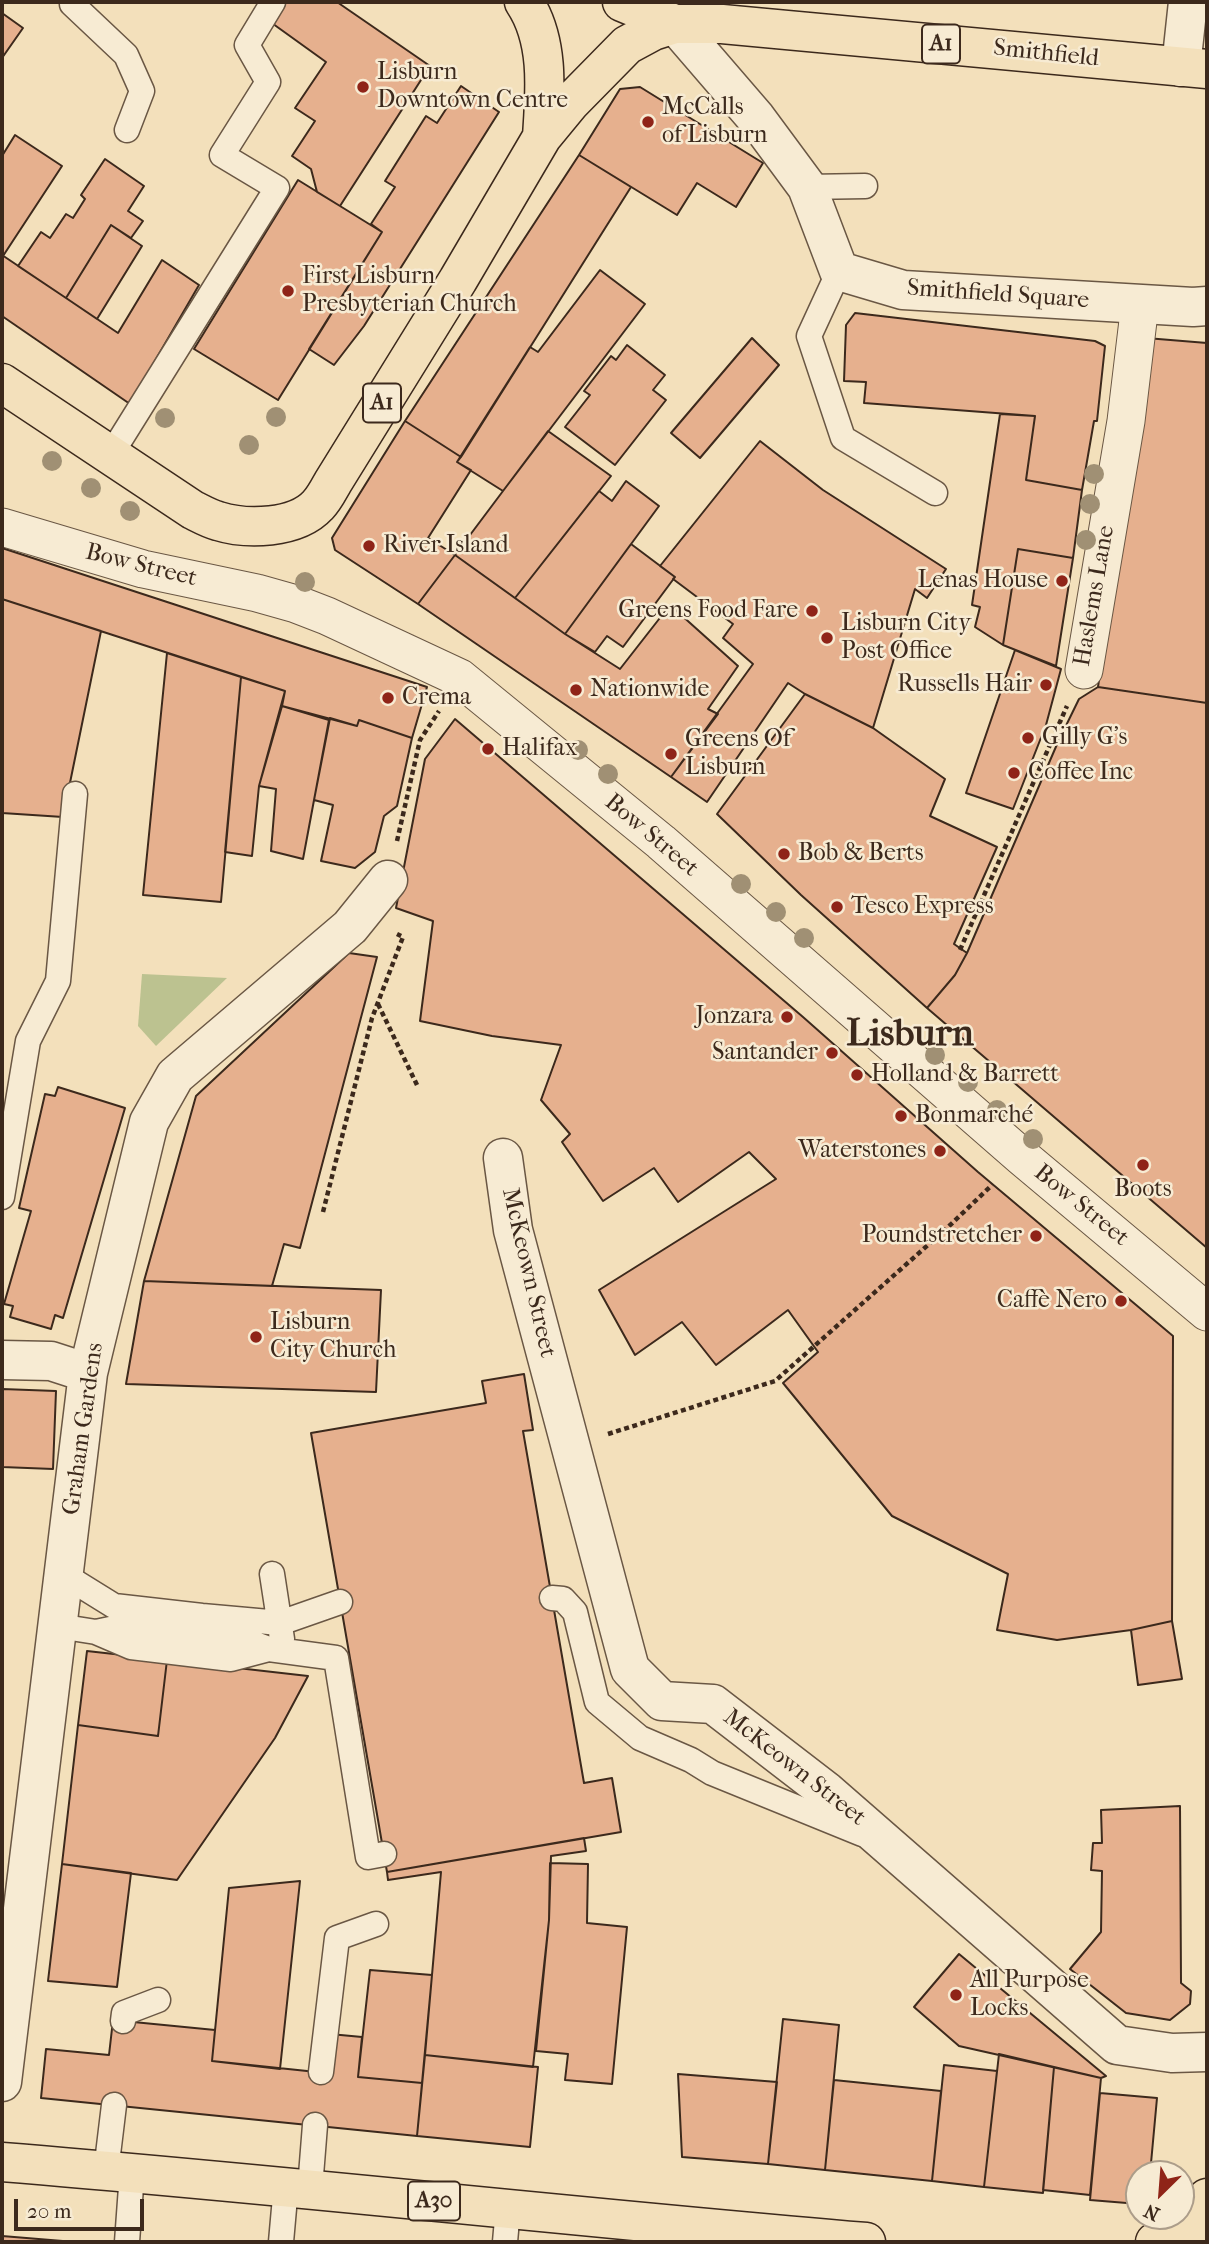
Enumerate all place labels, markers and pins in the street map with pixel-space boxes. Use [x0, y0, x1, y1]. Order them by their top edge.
place label: Lisburn Downtown Centre [377, 59, 568, 115]
marker: Lisburn Downtown Centre [355, 79, 371, 95]
place label: McCalls of Lisburn [662, 94, 768, 150]
marker: McCalls of Lisburn [640, 114, 656, 130]
place label: First Lisburn Presbyterian Church [302, 263, 517, 319]
marker: First Lisburn Presbyterian Church [280, 283, 296, 299]
place label: River Island [383, 532, 509, 560]
marker: River Island [361, 538, 377, 554]
place label: Lenas House [918, 567, 1048, 595]
marker: Lenas House [1054, 573, 1070, 589]
place label: Greens Food Fare [618, 597, 798, 625]
marker: Greens Food Fare [804, 603, 820, 619]
place label: Lisburn City Post Office [841, 610, 971, 666]
marker: Lisburn City Post Office [819, 630, 835, 646]
place label: Russells Hair [897, 671, 1032, 699]
place label: Nationwide [590, 676, 709, 704]
marker: Russells Hair [1038, 677, 1054, 693]
marker: Nationwide [568, 682, 584, 698]
place label: Crema [402, 684, 471, 712]
marker: Crema [380, 690, 396, 706]
place label: Gilly G's [1042, 724, 1127, 752]
place label: Greens Of Lisburn [685, 726, 791, 782]
marker: Gilly G's [1020, 730, 1036, 746]
place label: Halifax [502, 735, 577, 763]
marker: Halifax [480, 741, 496, 757]
marker: Greens Of Lisburn [663, 746, 679, 762]
place label: Coffee Inc [1028, 759, 1133, 787]
marker: Coffee Inc [1006, 765, 1022, 781]
place label: Bob & Berts [798, 840, 924, 868]
marker: Bob & Berts [776, 846, 792, 862]
place label: Tesco Express [851, 893, 994, 921]
marker: Tesco Express [829, 899, 845, 915]
place label: Jonzara [696, 1003, 773, 1031]
marker: Jonzara [779, 1009, 795, 1025]
place label: Santander [712, 1039, 818, 1067]
marker: Santander [824, 1045, 840, 1061]
place label: Holland & Barrett [871, 1061, 1059, 1089]
marker: Holland & Barrett [849, 1067, 865, 1083]
place label: Bonmarché [915, 1102, 1033, 1130]
marker: Bonmarché [893, 1108, 909, 1124]
place label: Waterstones [798, 1137, 926, 1165]
marker: Waterstones [932, 1143, 948, 1159]
marker: Boots [1135, 1157, 1151, 1173]
place label: Boots [1114, 1176, 1172, 1204]
place label: Poundstretcher [862, 1222, 1022, 1250]
marker: Poundstretcher [1028, 1228, 1044, 1244]
place label: Caffè Nero [997, 1287, 1107, 1315]
marker: Caffè Nero [1113, 1293, 1129, 1309]
place label: Lisburn City Church [270, 1309, 396, 1365]
marker: Lisburn City Church [248, 1329, 264, 1345]
place label: All Purpose Locks [970, 1967, 1089, 2023]
marker: All Purpose Locks [948, 1987, 964, 2003]

